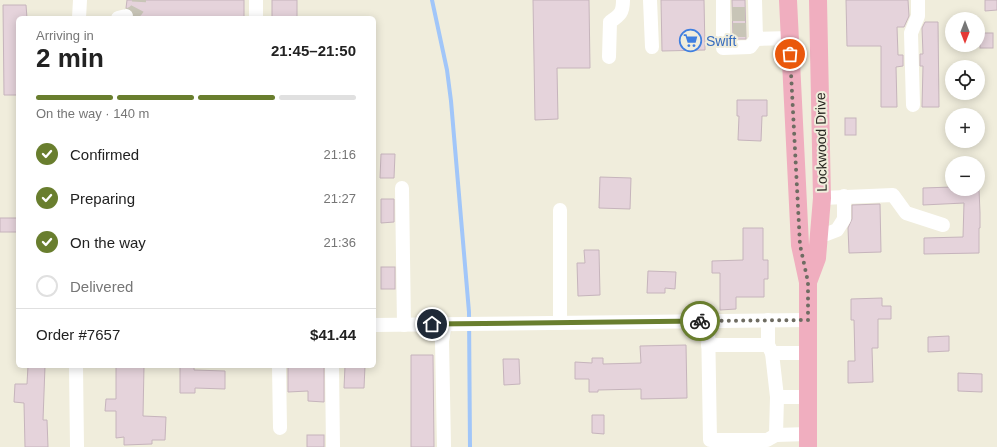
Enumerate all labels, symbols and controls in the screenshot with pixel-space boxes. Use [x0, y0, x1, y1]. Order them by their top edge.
north arrow [945, 12, 985, 52]
map controls [945, 12, 985, 196]
text: Arriving in [36, 28, 94, 43]
supermarket icon: Swift [678, 28, 704, 54]
place label: Swift [706, 33, 736, 49]
pin [773, 37, 807, 71]
text: 21:45–21:50 [271, 42, 356, 59]
text: 2 min [36, 43, 104, 73]
icon: bag [779, 43, 801, 65]
button: locate [945, 60, 985, 100]
street label: Lockwood Drive [812, 92, 830, 192]
text: On the way · 140 m [36, 106, 149, 121]
button: + [945, 108, 985, 148]
icon: check [36, 143, 58, 165]
text: Confirmed [70, 146, 139, 163]
text: 21:16 [323, 147, 356, 162]
button: − [945, 156, 985, 196]
icon: check [36, 187, 58, 209]
text: Preparing [70, 190, 135, 207]
text: 21:27 [323, 191, 356, 206]
icon: check [36, 231, 58, 253]
text: On the way [70, 234, 146, 251]
text: 21:36 [323, 235, 356, 250]
text: Delivered [70, 278, 133, 295]
courier [680, 301, 720, 341]
pin [415, 307, 449, 341]
icon: bike [689, 310, 711, 332]
icon: home [421, 313, 443, 335]
text: Order #7657 [36, 326, 120, 343]
text: $41.44 [310, 326, 356, 343]

